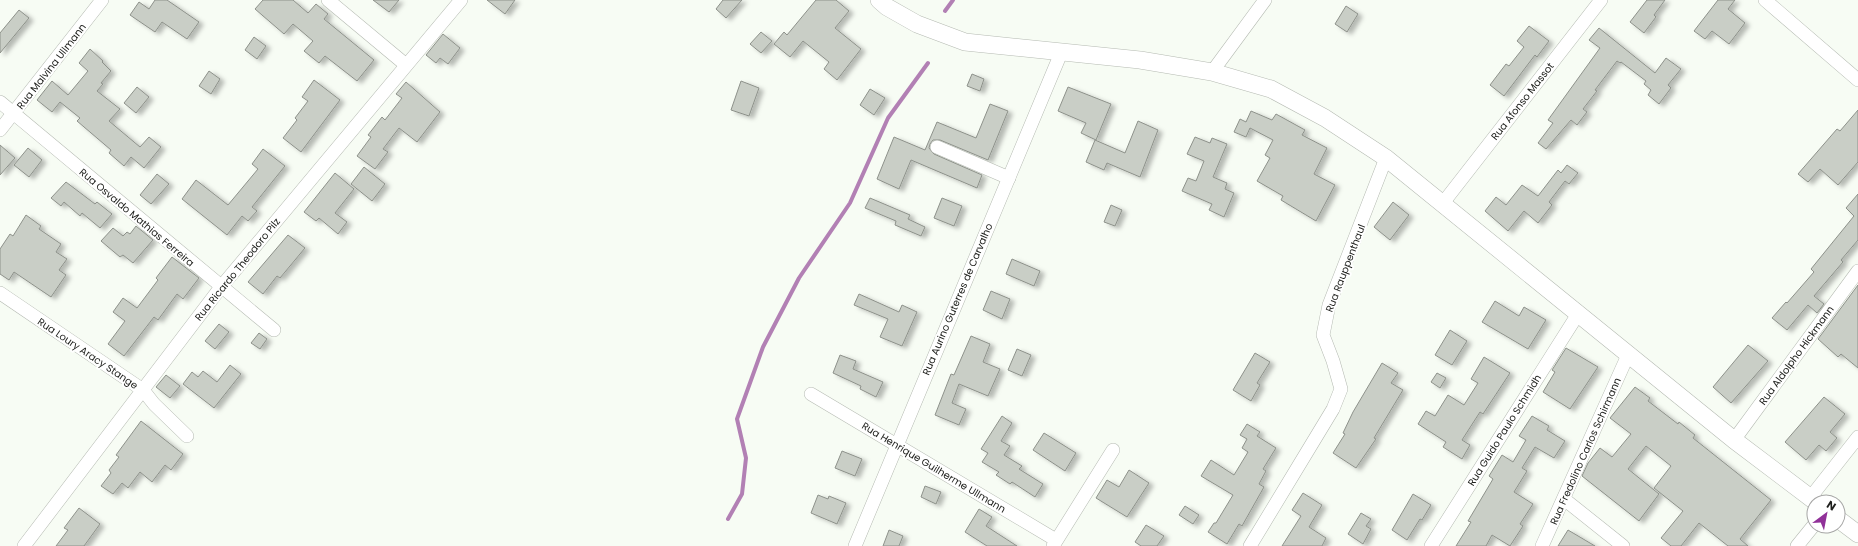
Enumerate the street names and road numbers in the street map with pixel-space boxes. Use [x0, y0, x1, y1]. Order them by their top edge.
street label: Rua Malvina Ullmann [13, 20, 90, 112]
street label: Rua Afonso Massot [1487, 59, 1558, 143]
street label: Rua Osvaldo Mathias Ferreira [76, 165, 197, 270]
street label: Rua Ricardo Theodoro Pilz [191, 214, 284, 324]
street label: Rua Aurino Guterres de Carvalho [919, 221, 996, 377]
street label: Rua Rauppenthaul [1322, 222, 1369, 314]
street label: Rua Aldolpho Hickmann [1755, 303, 1838, 408]
street label: Rua Loury Aracy Stange [34, 314, 141, 393]
street label: Rua Guido Paulo Schmidh [1464, 372, 1545, 489]
street label: Rua Fredolino Carlos Schirmann [1546, 375, 1625, 527]
street label: Rua Henrique Guilherme Ullmann [859, 418, 1009, 517]

